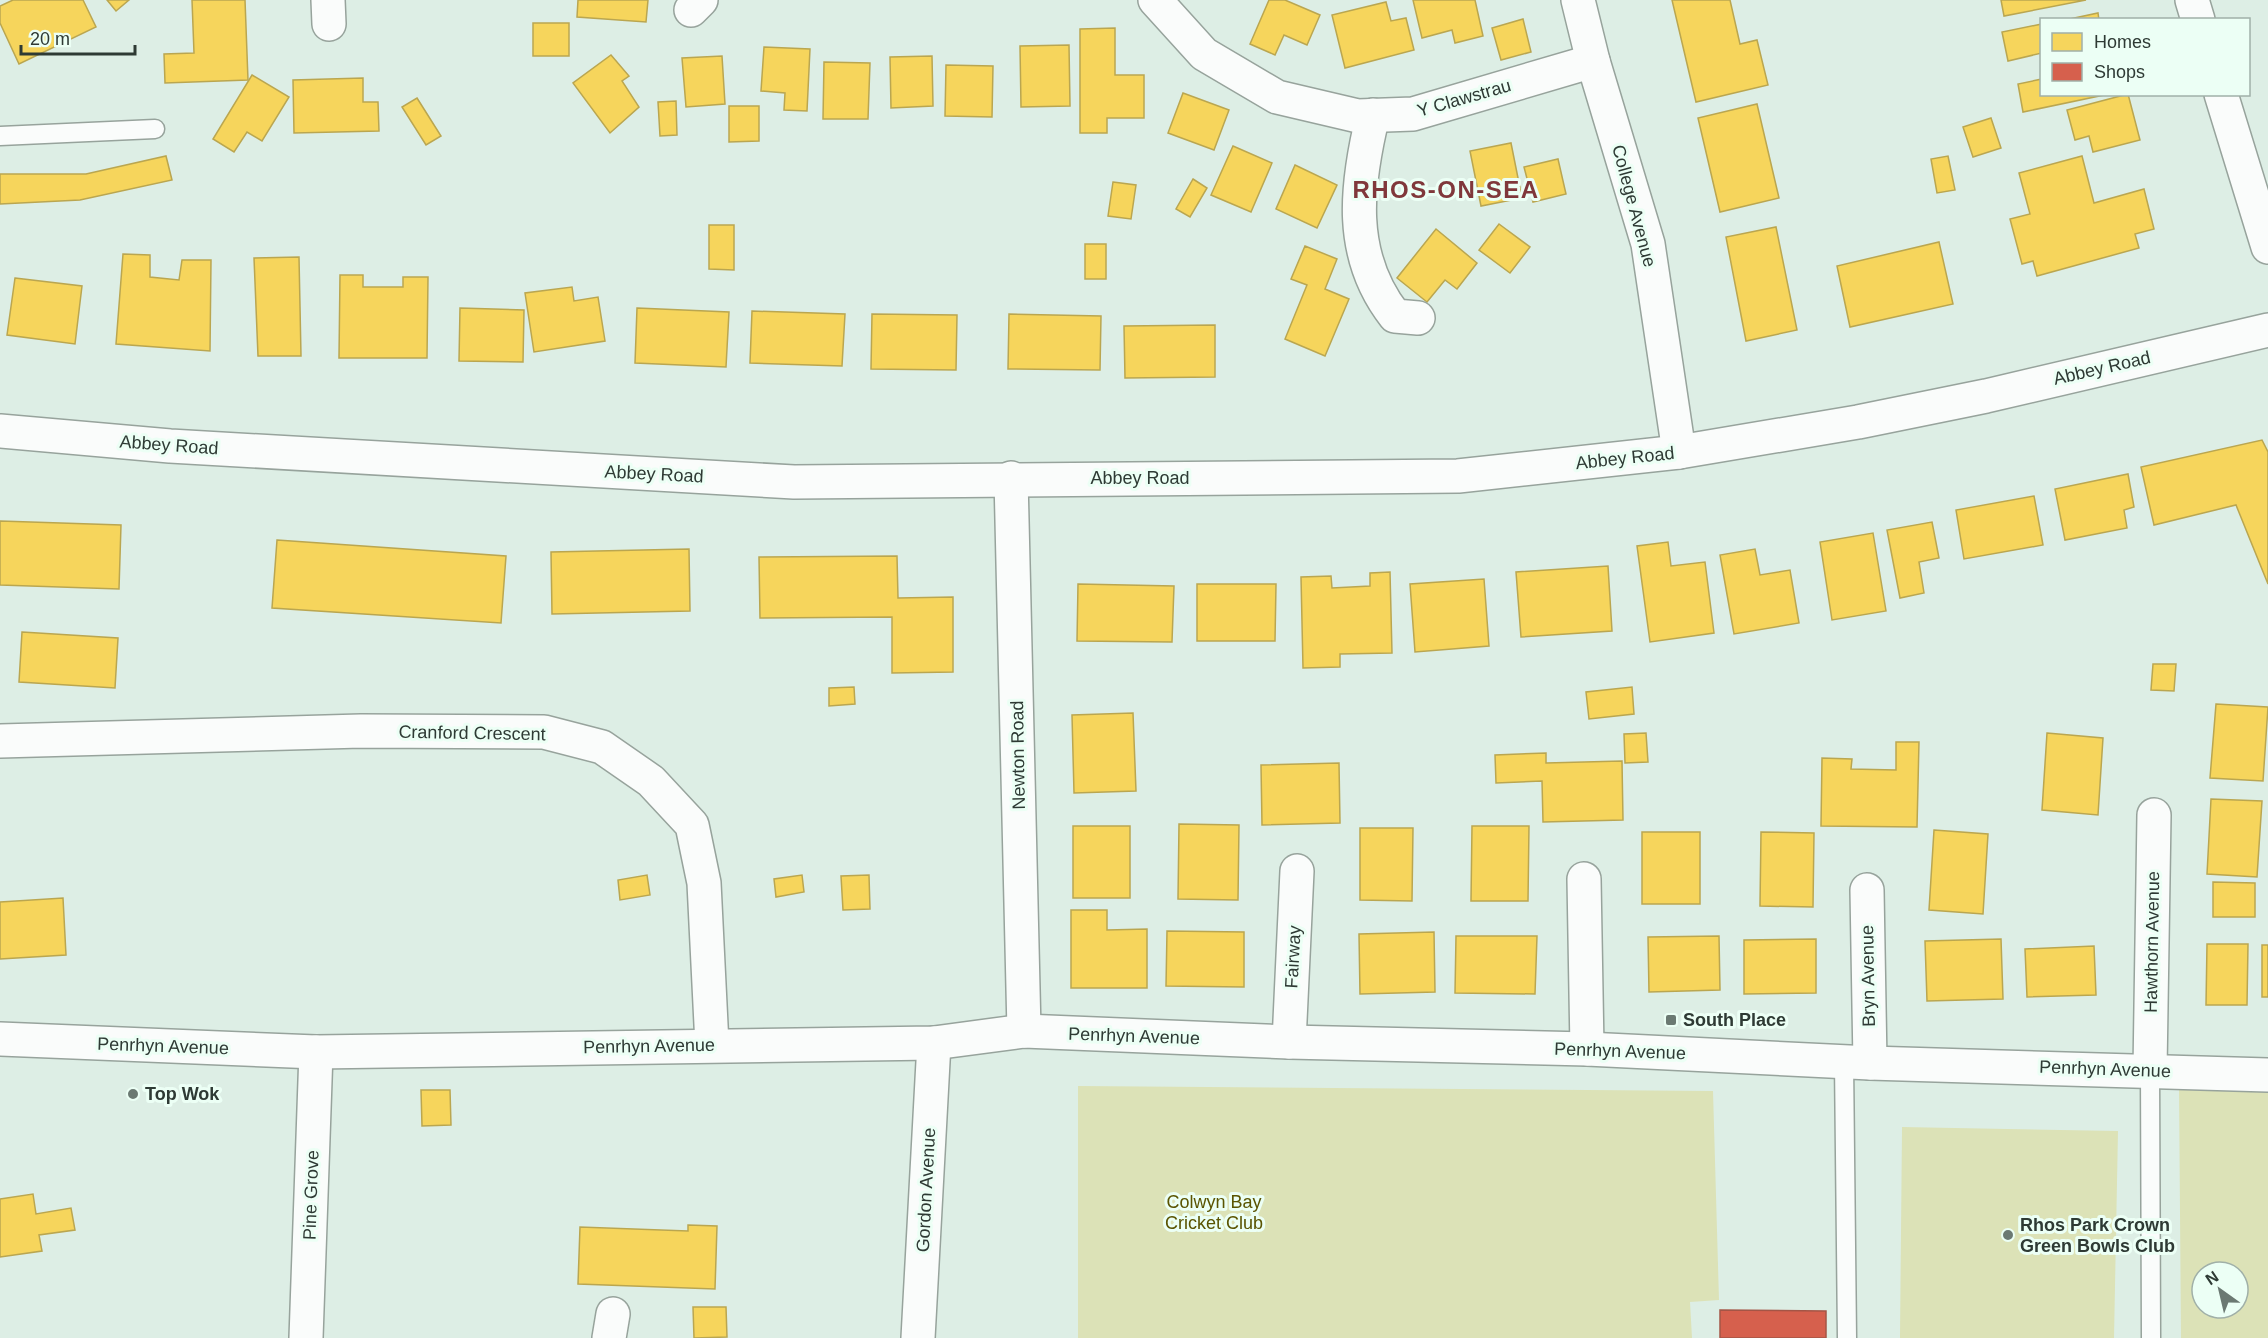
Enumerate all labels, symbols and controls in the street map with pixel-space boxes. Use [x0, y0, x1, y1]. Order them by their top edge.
scale bar [21, 18, 135, 56]
legend [2040, 18, 2250, 96]
text: 20 m [30, 29, 70, 49]
text: Homes [2094, 32, 2151, 52]
text: Shops [2094, 62, 2145, 82]
street label: Y Clawstrau [1415, 75, 1513, 121]
street label: College Avenue [1608, 143, 1660, 269]
district label: RHOS-ON-SEA [1352, 176, 1540, 203]
street label: Abbey Road [2051, 347, 2153, 389]
street label: Abbey Road [119, 432, 219, 458]
street label: Abbey Road [1575, 443, 1675, 473]
street label: Abbey Road [604, 461, 704, 487]
street label: Abbey Road [1090, 468, 1190, 488]
street label: Newton Road [1007, 700, 1029, 810]
street label: Cranford Crescent [398, 722, 546, 744]
street label: Hawthorn Avenue [2141, 871, 2163, 1013]
street label: Fairway [1281, 925, 1305, 989]
street label: Bryn Avenue [1857, 925, 1879, 1027]
place label: South Place [1683, 1010, 1786, 1030]
marker: South Place [1664, 1013, 1678, 1027]
street label: Penrhyn Avenue [1068, 1024, 1200, 1048]
street label: Penrhyn Avenue [97, 1034, 229, 1058]
street label: Penrhyn Avenue [583, 1035, 715, 1057]
street label: Penrhyn Avenue [1554, 1039, 1686, 1063]
street label: Penrhyn Avenue [2039, 1057, 2171, 1081]
place label: Top Wok [145, 1084, 220, 1104]
marker: Top Wok [126, 1087, 140, 1101]
street label: Gordon Avenue [913, 1127, 939, 1253]
street label: Pine Grove [299, 1150, 323, 1240]
park label: Colwyn Bay Cricket Club [1165, 1192, 1263, 1233]
place label: Rhos Park Crown Green Bowls Club [2020, 1215, 2175, 1256]
marker: Rhos Park Crown Green Bowls Club [2001, 1228, 2015, 1242]
north arrow [2190, 1260, 2250, 1320]
text: N [2202, 1268, 2221, 1288]

